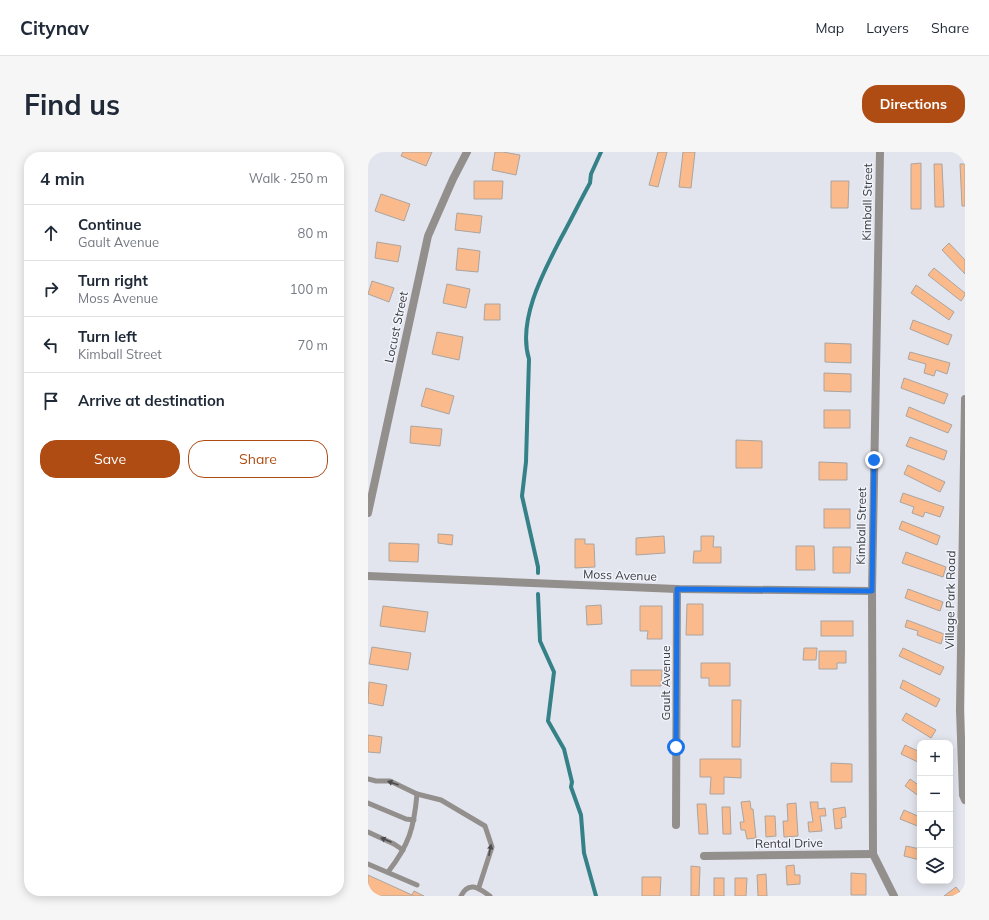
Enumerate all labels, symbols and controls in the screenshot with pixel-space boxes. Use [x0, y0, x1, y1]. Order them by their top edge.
text: Citynav [20, 16, 89, 40]
text: Map [815, 19, 844, 37]
text: Layers [866, 19, 909, 37]
text: Share [931, 19, 969, 37]
button: Directions [862, 85, 965, 123]
text: Find us [24, 87, 120, 122]
street label: Kimball Street [859, 163, 875, 241]
text: 4 min [40, 168, 85, 189]
text: Walk · 250 m [249, 170, 328, 186]
text: Continue [78, 215, 141, 234]
icon: ahead [40, 222, 62, 244]
text: 80 m [298, 225, 328, 241]
text: Gault Avenue [78, 234, 159, 250]
text: Turn right [78, 271, 148, 290]
icon: right [40, 278, 62, 300]
text: 100 m [290, 281, 328, 297]
text: Moss Avenue [78, 290, 158, 306]
street label: Locust Street [381, 290, 411, 364]
text: Turn left [78, 327, 137, 346]
icon: left [40, 334, 62, 356]
text: 70 m [298, 337, 328, 353]
text: Kimball Street [78, 346, 162, 362]
icon: arrive [40, 390, 62, 412]
text: Arrive at destination [78, 391, 225, 410]
button: Save [40, 440, 180, 478]
button: Share [188, 440, 328, 478]
route end [865, 451, 883, 469]
street label: Kimball Street [853, 487, 869, 565]
street label: Village Park Road [942, 550, 958, 650]
street label: Moss Avenue [583, 566, 657, 584]
street label: Gault Avenue [658, 646, 673, 720]
route start [667, 738, 685, 756]
map controls [917, 740, 953, 884]
button: + [917, 740, 953, 776]
button: − [917, 776, 953, 812]
one-way arrow [387, 780, 399, 786]
button: locate [917, 812, 953, 848]
street label: Rental Drive [755, 835, 823, 851]
one-way arrow [381, 837, 392, 843]
one-way arrow [487, 844, 493, 856]
button: layers [917, 848, 953, 884]

